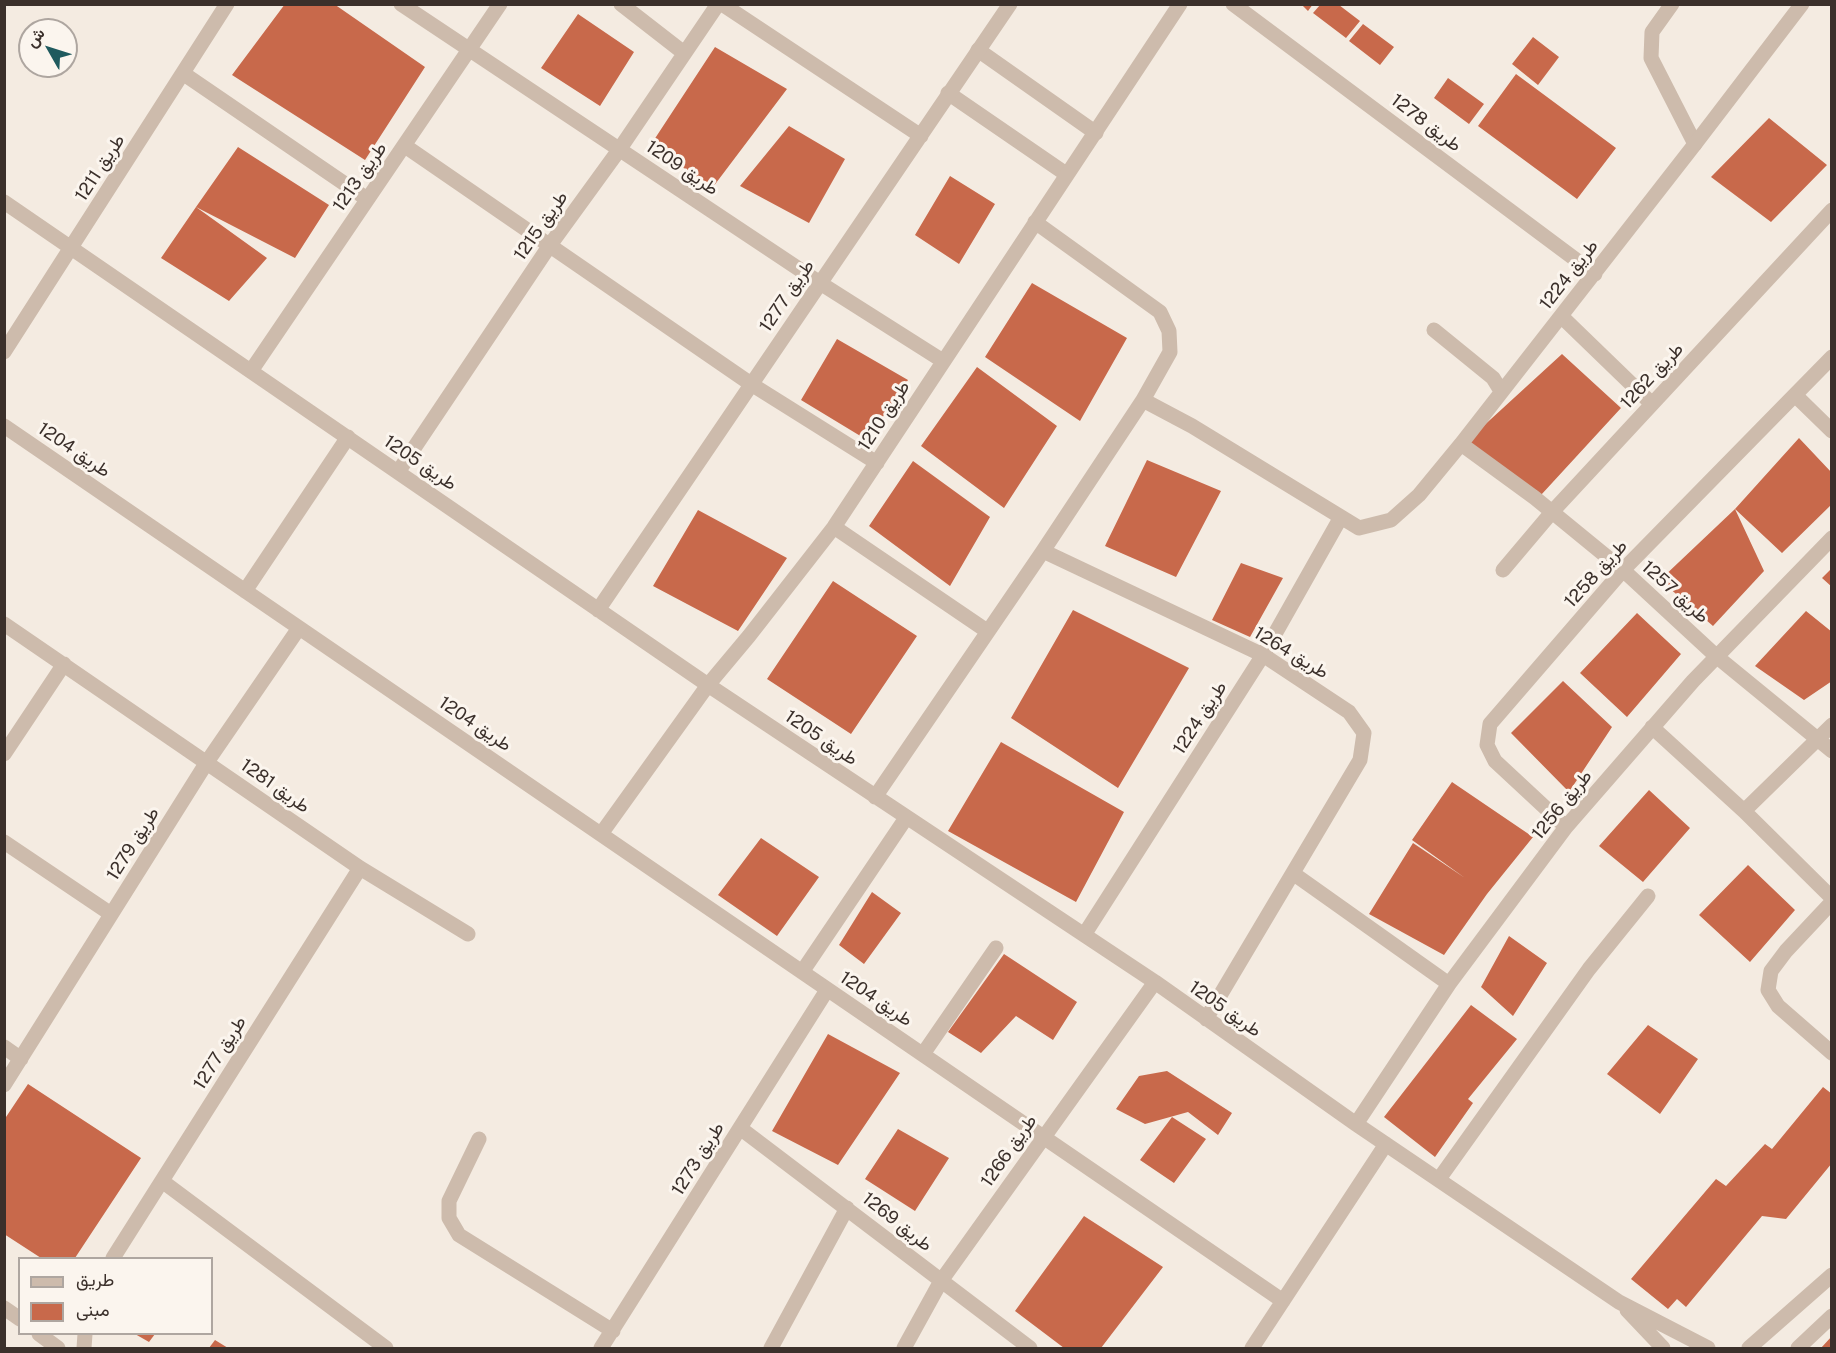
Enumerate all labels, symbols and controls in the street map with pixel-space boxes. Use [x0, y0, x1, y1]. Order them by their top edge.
north arrow [18, 18, 78, 78]
text: ش [22, 24, 49, 51]
street label: طريق 1278 [1386, 89, 1466, 157]
street label: طريق 1211 [70, 131, 130, 205]
street label: طريق 1209 [642, 136, 722, 200]
street label: طريق 1213 [328, 138, 392, 216]
street label: طريق 1215 [509, 187, 573, 265]
street label: طريق 1224 [1535, 236, 1603, 314]
street label: طريق 1277 [755, 256, 819, 336]
street label: طريق 1262 [1616, 338, 1688, 414]
street label: طريق 1210 [853, 377, 915, 455]
street label: طريق 1204 [34, 418, 114, 482]
street label: طريق 1205 [379, 431, 461, 495]
street label: طريق 1258 [1560, 536, 1632, 612]
street label: طريق 1257 [1637, 556, 1713, 628]
street label: طريق 1264 [1250, 622, 1332, 684]
street label: طريق 1224 [1168, 677, 1232, 759]
street label: طريق 1204 [435, 692, 515, 756]
street label: طريق 1205 [780, 706, 862, 770]
street label: طريق 1281 [236, 754, 314, 818]
street label: طريق 1256 [1527, 766, 1597, 844]
street label: طريق 1279 [102, 803, 164, 885]
street label: طريق 1204 [836, 967, 916, 1031]
street label: طريق 1205 [1185, 976, 1265, 1042]
street label: طريق 1277 [189, 1012, 251, 1094]
street label: طريق 1266 [976, 1111, 1042, 1191]
street label: طريق 1273 [667, 1118, 729, 1200]
street label: طريق 1269 [858, 1188, 936, 1256]
legend [18, 1257, 213, 1335]
text: طريق [76, 1269, 114, 1290]
text: مبنى [76, 1299, 110, 1320]

